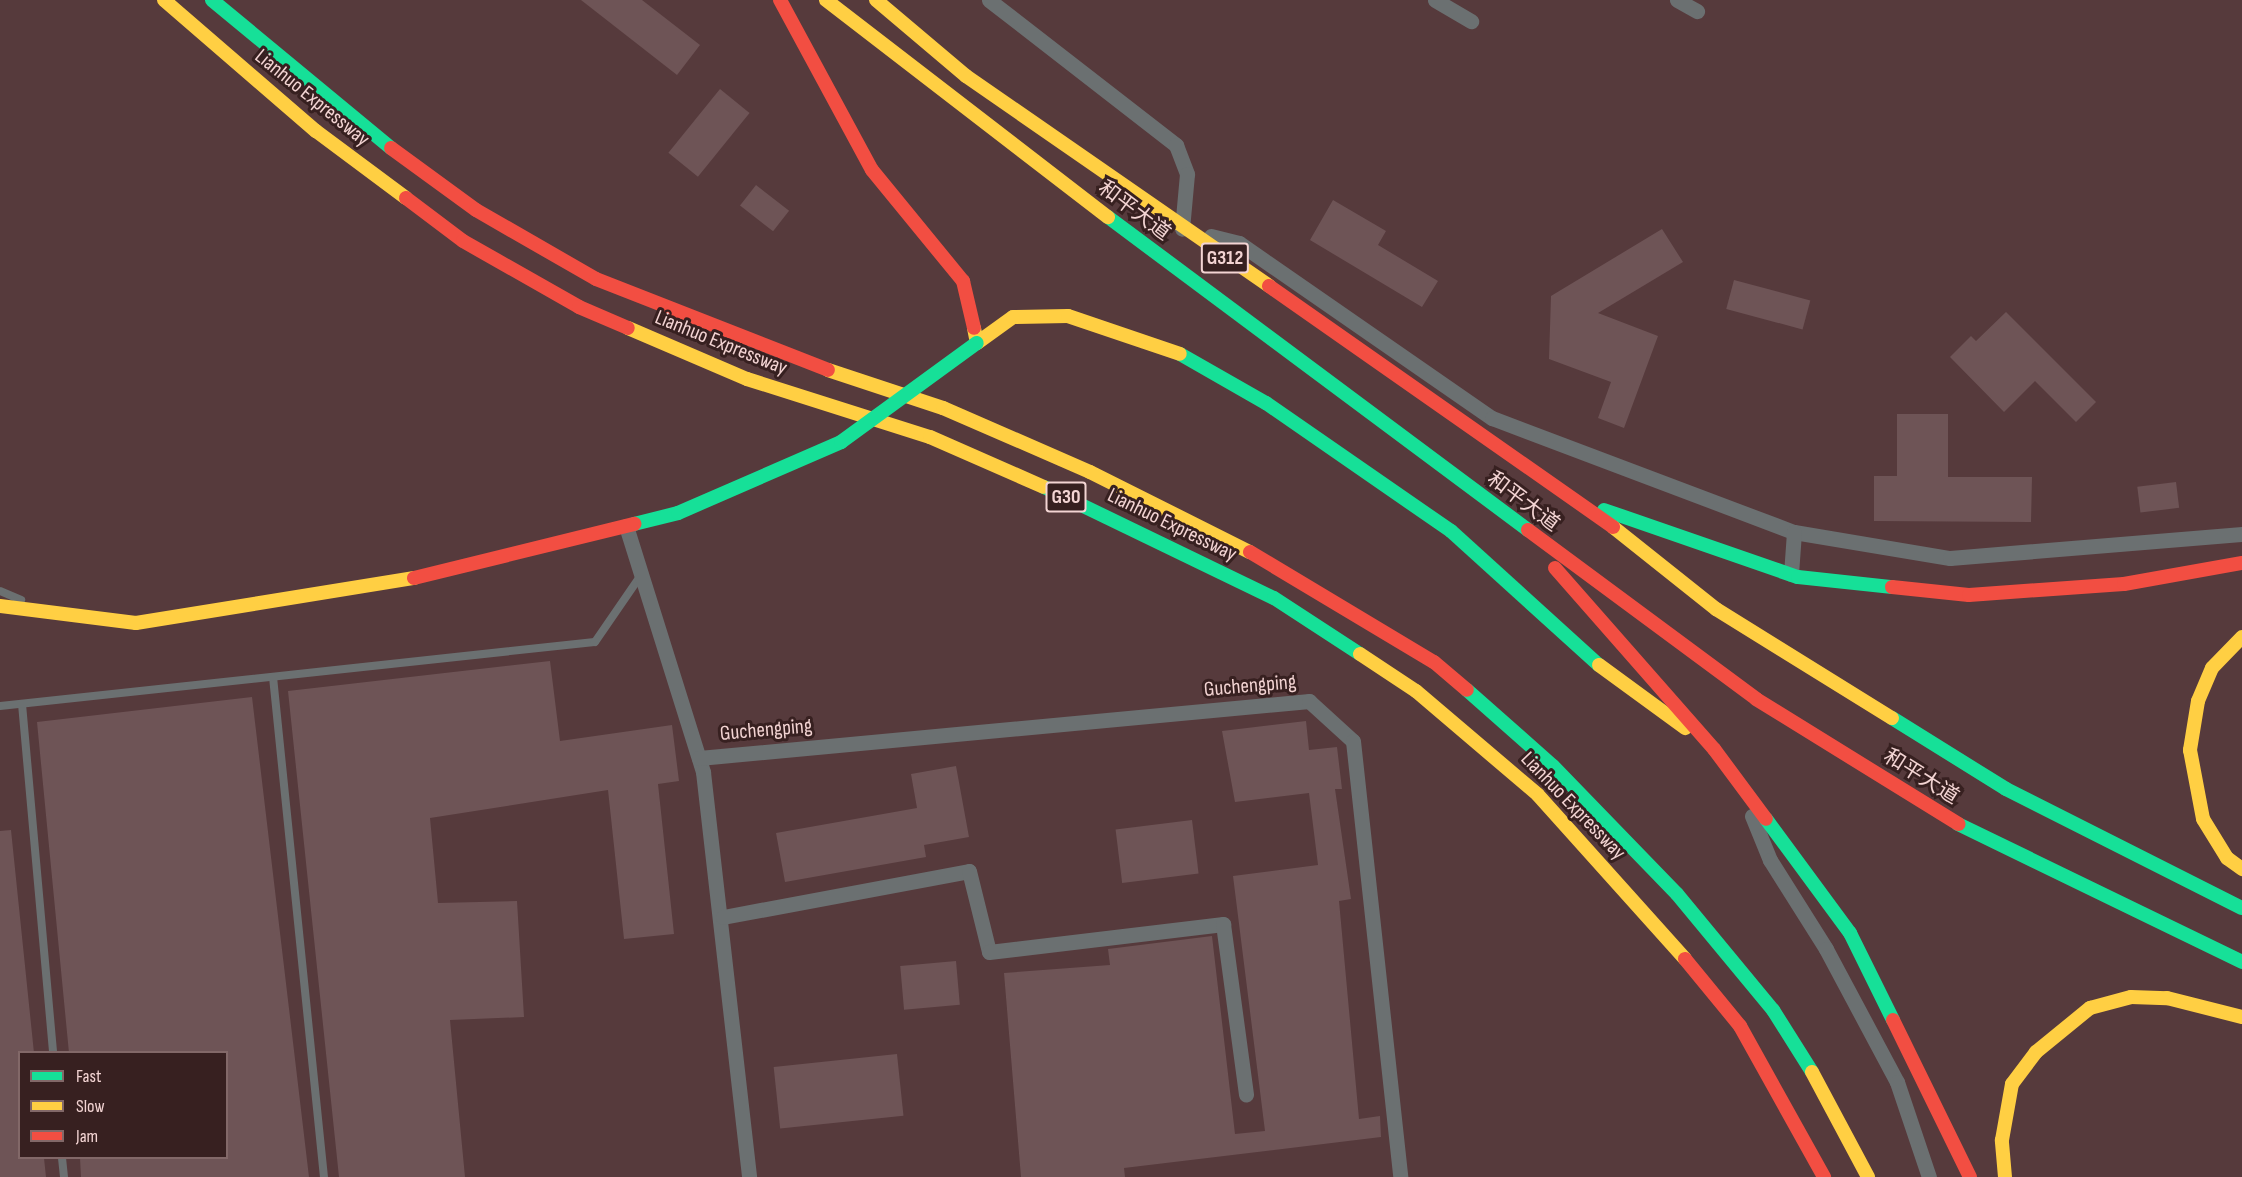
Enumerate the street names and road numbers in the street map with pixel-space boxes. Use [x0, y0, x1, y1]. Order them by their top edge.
street label: Lianhuo Expressway [250, 44, 374, 152]
street label: 和平大道 [1093, 176, 1175, 246]
road number: G312 [1200, 241, 1250, 275]
street label: Lianhuo Expressway [651, 305, 791, 381]
street label: 和平大道 [1482, 467, 1564, 537]
road number: G30 [1045, 480, 1087, 514]
street label: Lianhuo Expressway [1103, 483, 1241, 567]
street label: Guchengping [1203, 669, 1297, 703]
street label: Guchengping [719, 713, 813, 747]
street label: 和平大道 [1879, 744, 1963, 810]
street label: Lianhuo Expressway [1515, 747, 1631, 865]

